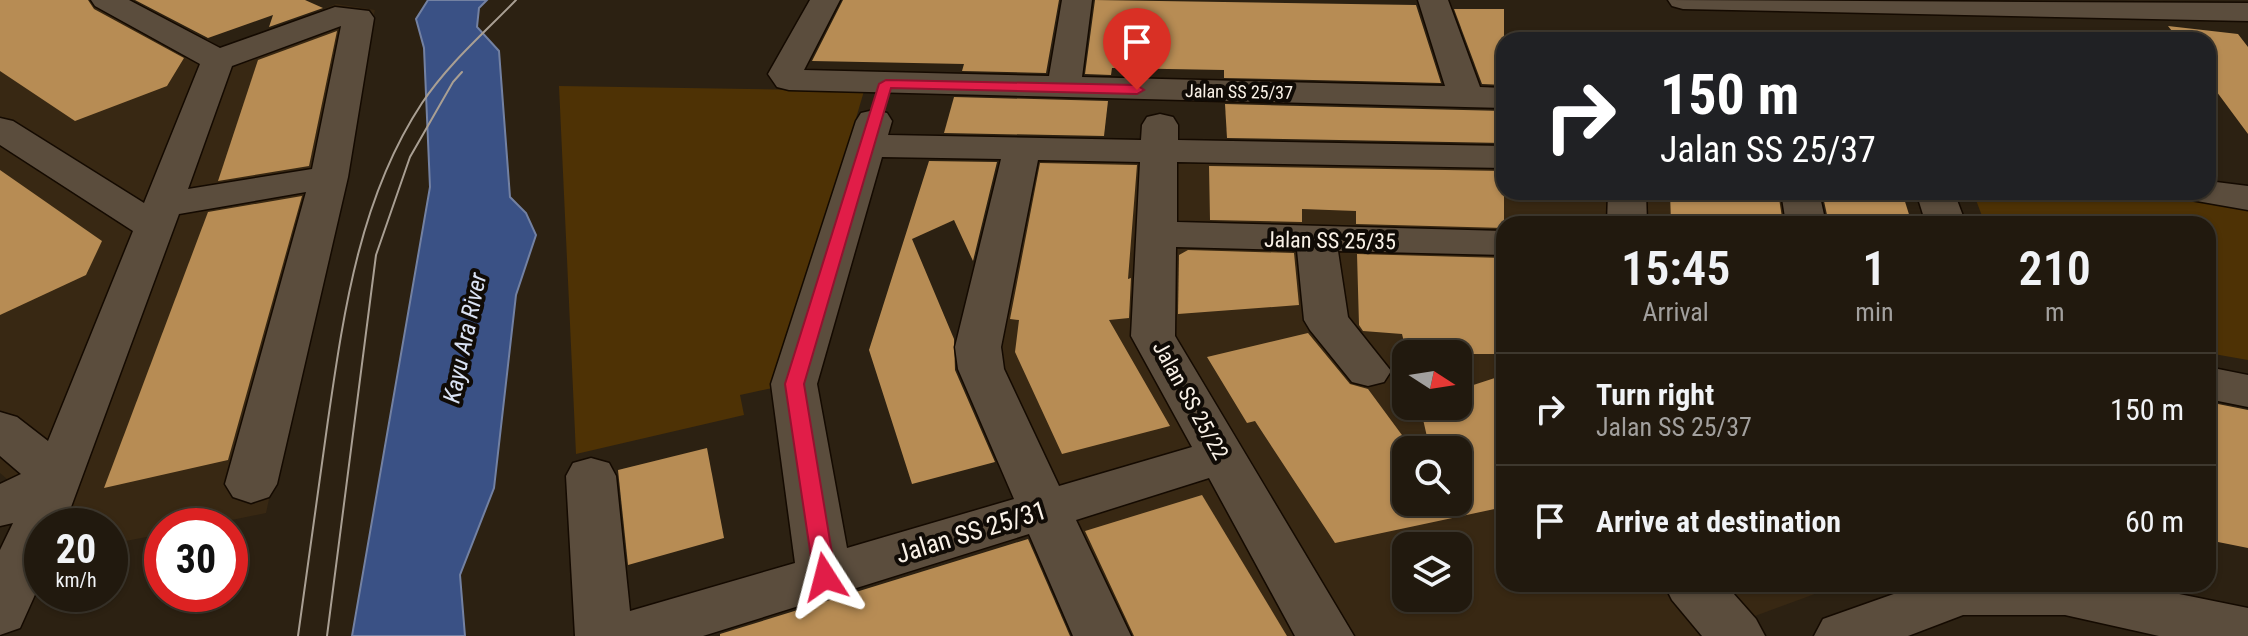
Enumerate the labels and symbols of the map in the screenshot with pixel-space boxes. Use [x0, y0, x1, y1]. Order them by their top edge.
pin [1103, 8, 1171, 90]
street label: Jalan SS 25/37 [1185, 80, 1293, 103]
street label: Jalan SS 25/35 [1264, 227, 1396, 254]
water label: Kayu Ara River [438, 270, 493, 406]
street label: Jalan SS 25/22 [1148, 336, 1233, 464]
north arrow [1392, 340, 1472, 420]
street label: Jalan SS 25/31 [892, 495, 1050, 569]
speed limit sign: 30 [144, 508, 248, 612]
position arrow [783, 535, 867, 619]

